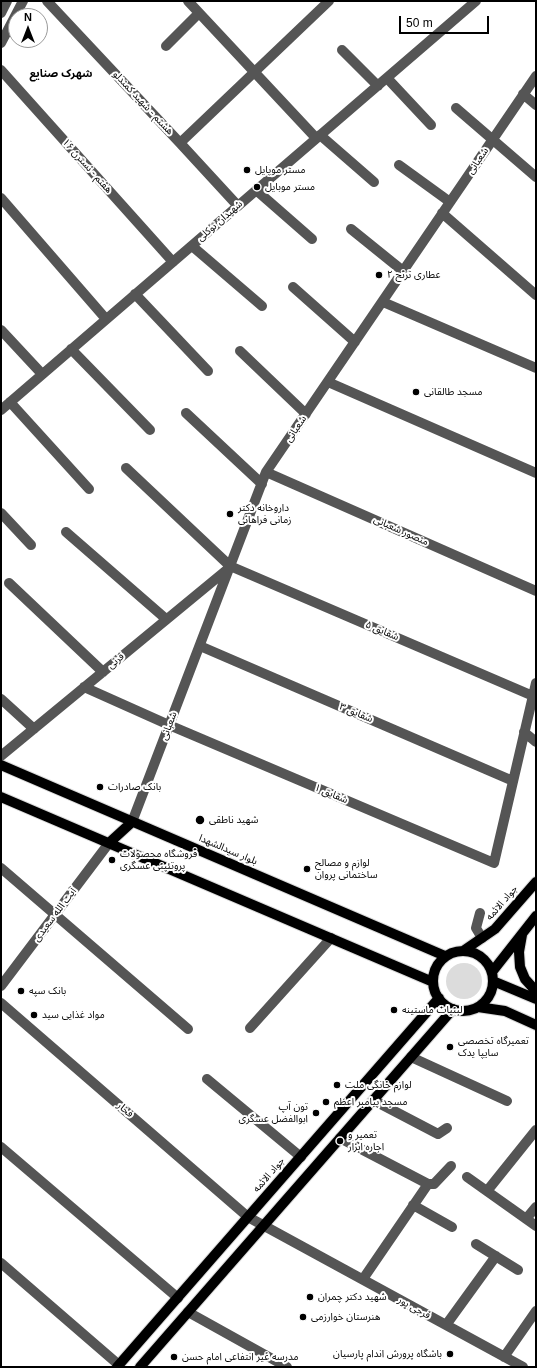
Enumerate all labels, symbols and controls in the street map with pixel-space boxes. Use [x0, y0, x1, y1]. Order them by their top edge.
north arrow [8, 8, 48, 48]
scale bar [401, 8, 491, 34]
text: N [24, 11, 32, 23]
text: 50 m [406, 16, 433, 30]
district label: شهرک صنایع [30, 67, 92, 81]
street label: هشتم - شهید کمندلو [110, 68, 176, 138]
street label: هفتم - نسترن ۱۶ [59, 136, 115, 196]
street label: شعبانی [465, 145, 491, 177]
place label: مستر مویایل [255, 164, 305, 176]
marker: مستر مویایل [242, 165, 252, 175]
place label: مستر موبایل [265, 181, 315, 193]
marker: مستر موبایل [252, 182, 262, 192]
street label: شهیدان توکلی [195, 198, 245, 244]
place label: عطاری ترنج ۲ [387, 269, 440, 281]
marker: عطاری ترنج ۲ [374, 270, 384, 280]
place label: مسجد طالقانی [424, 386, 482, 398]
marker: مسجد طالقانی [411, 387, 421, 397]
street label: شعبانی [283, 413, 309, 445]
place label: داروخانه دکتر زمانی فراهانی [238, 502, 292, 526]
marker: داروخانه دکتر زمانی فراهانی [225, 509, 235, 519]
street label: منصور شعبانی [372, 514, 430, 548]
street label: شقایق ۵ [363, 619, 401, 643]
street label: قرنی [105, 651, 127, 671]
street label: شقایق ۳ [337, 701, 375, 725]
street label: شعبانی [158, 710, 180, 742]
place label: بانک صادرات [108, 781, 161, 793]
marker: بانک صادرات [95, 782, 105, 792]
street label: شقایق ۱ [312, 782, 350, 806]
marker: شهید ناطقی [194, 814, 206, 826]
place label: شهید ناطقی [209, 814, 258, 826]
street label: بلوار سیدالشهدا [197, 832, 259, 868]
place label: فروشگاه محصولات پروتئینی عسگری [120, 848, 197, 872]
marker: فروشگاه محصولات پروتئینی عسگری [107, 855, 117, 865]
place label: لوازم و مصالح ساختمانی پروان [315, 857, 378, 880]
marker: لوازم و مصالح ساختمانی پروان [302, 864, 312, 874]
street label: جواد الائمه [484, 883, 520, 923]
street label: آیت الله سعیدی [31, 886, 79, 944]
place label: بانک سپه [29, 985, 66, 997]
marker: بانک سپه [16, 986, 26, 996]
place label: لبنیات ماستینه [402, 1004, 463, 1016]
marker: لبنیات ماستینه [389, 1005, 399, 1015]
place label: مواد غذایی سید [42, 1009, 105, 1021]
marker: مواد غذایی سید [29, 1010, 39, 1020]
place label: تعمیرگاه تخصصی سایپا یدک [458, 1035, 529, 1058]
marker: تعمیرگاه تخصصی سایپا یدک [445, 1042, 455, 1052]
place label: لوازم خانگی ملت [345, 1079, 411, 1091]
marker: لوازم خانگی ملت [332, 1080, 342, 1090]
place label: مسجد پیامبر اعظم [334, 1096, 407, 1108]
marker: مسجد پیامبر اعظم [321, 1097, 331, 1107]
street label: فخار [114, 1100, 136, 1120]
place label: تون آپ ابوالفضل عسگری [239, 1101, 308, 1124]
marker: تون آپ ابوالفضل عسگری [311, 1108, 321, 1118]
place label: تعمیر و اجاره ابزار [348, 1129, 384, 1152]
marker: تعمیر و اجاره ابزار [335, 1136, 345, 1146]
street label: جواد الائمه [251, 1155, 287, 1195]
place label: شهید دکتر چمران [318, 1291, 387, 1303]
marker: شهید دکتر چمران [305, 1292, 315, 1302]
street label: فرجی پور [396, 1294, 432, 1322]
place label: هنرستان خوارزمی [311, 1311, 380, 1323]
marker: هنرستان خوارزمی [298, 1312, 308, 1322]
place label: باشگاه پرورش اندام پارسیان [333, 1348, 442, 1360]
marker: باشگاه پرورش اندام پارسیان [445, 1349, 455, 1359]
place label: مدرسه غیر انتفاعی امام حسن [182, 1351, 299, 1363]
marker: مدرسه غیر انتفاعی امام حسن [169, 1352, 179, 1362]

